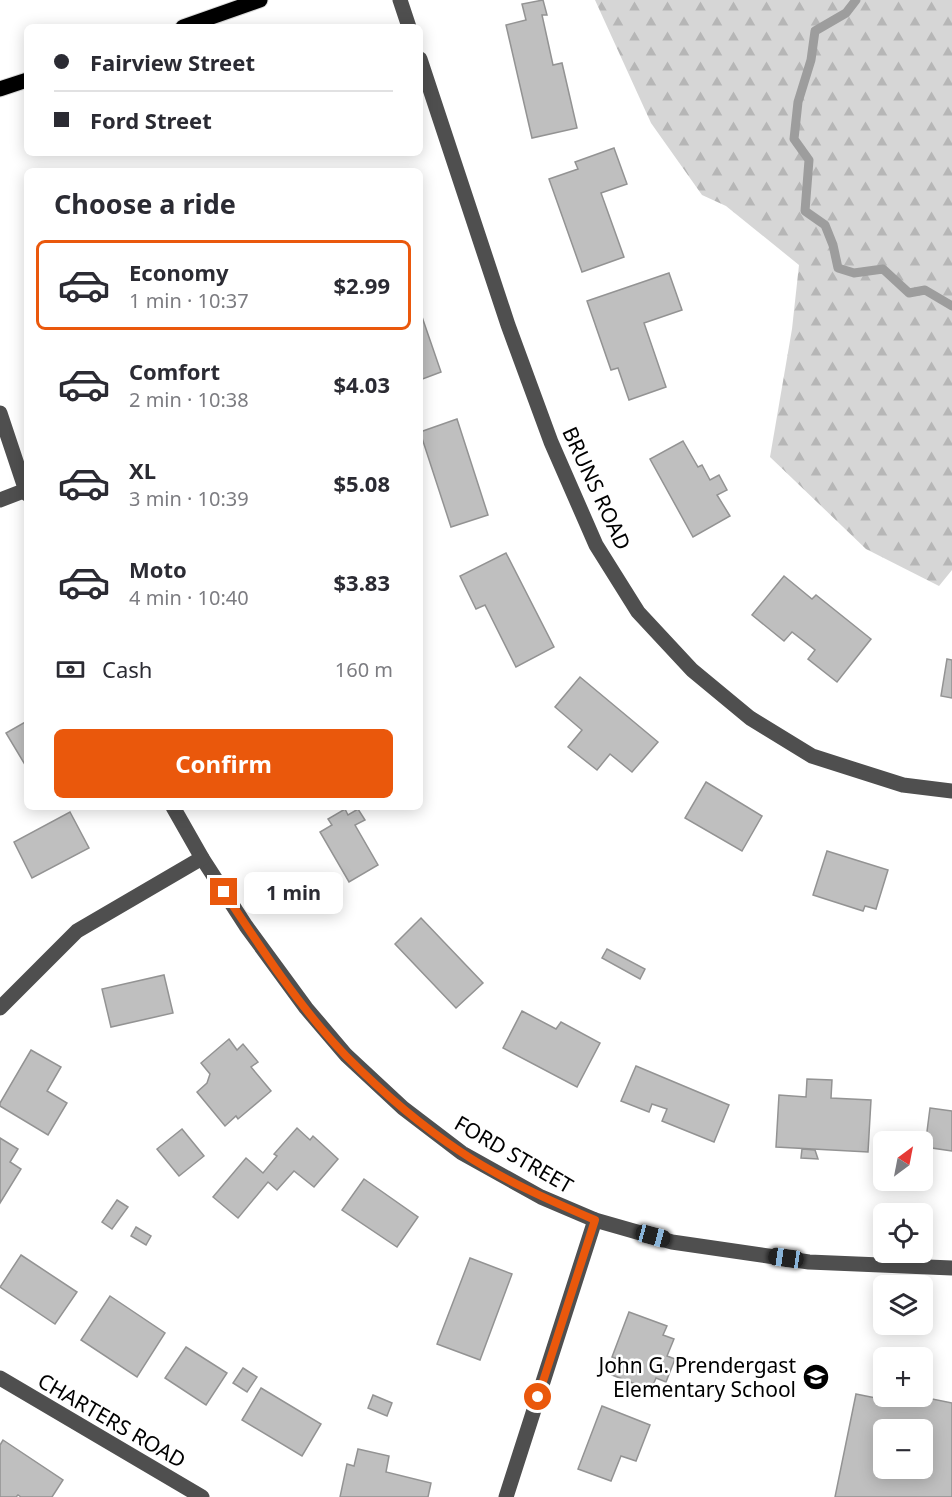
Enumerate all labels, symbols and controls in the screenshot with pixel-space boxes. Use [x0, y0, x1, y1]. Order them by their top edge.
text: Fairview Street [90, 47, 255, 77]
text: Ford Street [90, 105, 212, 135]
text: Choose a ride [54, 185, 236, 222]
text: Economy [129, 257, 228, 287]
icon: car [57, 258, 111, 312]
text: $2.99 [333, 270, 390, 300]
text: 1 min · 10:37 [129, 287, 249, 314]
text: Comfort [129, 356, 220, 386]
icon: car [57, 357, 111, 411]
text: $4.03 [333, 369, 390, 399]
text: 2 min · 10:38 [129, 386, 249, 413]
street label: BRUNS ROAD [556, 422, 638, 554]
text: XL [129, 455, 156, 485]
icon: car [57, 456, 111, 510]
text: $5.08 [333, 468, 390, 498]
text: 3 min · 10:39 [129, 485, 249, 512]
text: Moto [129, 554, 187, 584]
icon: car [57, 555, 111, 609]
text: $3.83 [333, 567, 390, 597]
text: 4 min · 10:40 [129, 584, 249, 611]
icon: cash [54, 653, 87, 686]
text: Cash [102, 654, 152, 684]
text: 160 m [335, 656, 393, 683]
button: Confirm [54, 729, 393, 798]
callout: 1 min [245, 871, 344, 913]
route end [210, 878, 237, 905]
text: 1 min [266, 879, 321, 906]
street label: FORD STREET [450, 1109, 579, 1199]
north arrow [873, 1131, 933, 1191]
map controls [873, 1131, 933, 1479]
button: locate [873, 1203, 933, 1263]
car [633, 1223, 673, 1249]
car [767, 1247, 805, 1269]
button: layers [873, 1275, 933, 1335]
button: + [873, 1347, 933, 1407]
place label: John G. Prendergast Elementary School [596, 1351, 796, 1403]
school or university icon: John G. Prendergast Elementary School [801, 1362, 831, 1392]
street label: CHARTERS ROAD [33, 1366, 191, 1474]
route start [524, 1383, 551, 1410]
button: − [873, 1419, 933, 1479]

